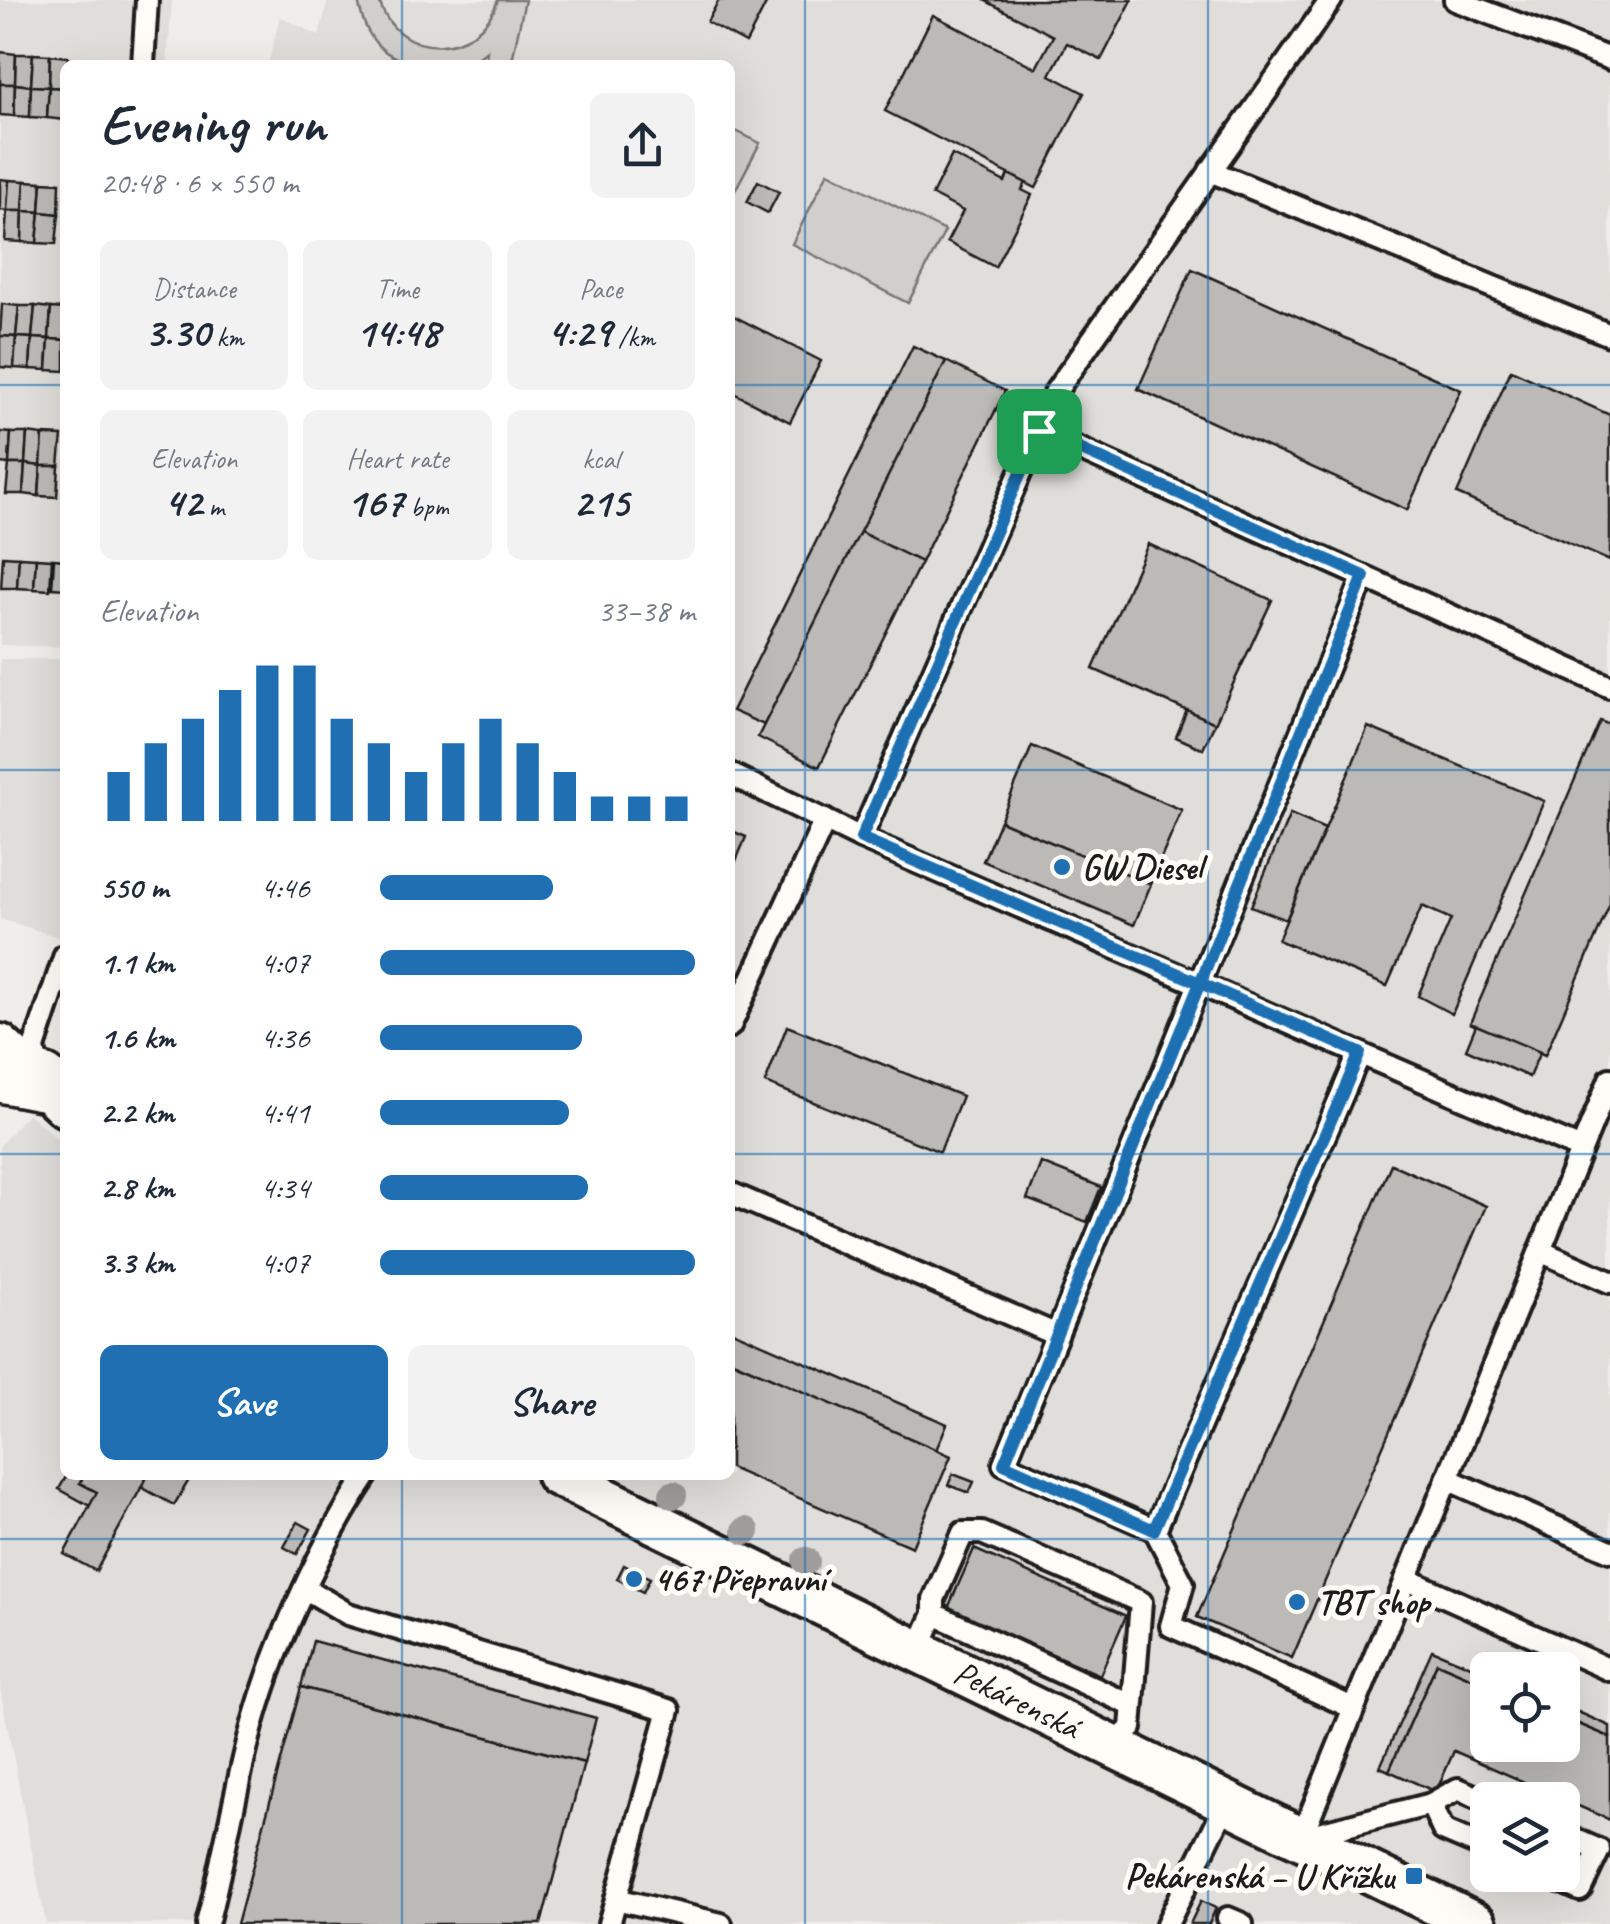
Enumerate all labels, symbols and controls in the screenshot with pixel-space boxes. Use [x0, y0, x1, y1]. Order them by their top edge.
text: Evening run [100, 89, 325, 159]
button: share [590, 93, 695, 198]
text: 20:48 · 6 × 550 m [100, 162, 298, 203]
text: Distance [152, 271, 236, 306]
text: Time [376, 271, 419, 306]
text: Pace [579, 271, 622, 306]
text: 3.30 [145, 306, 210, 359]
text: 14:48 [356, 306, 439, 359]
text: 4:29 [547, 306, 611, 359]
text: km [210, 319, 244, 354]
text: /km [611, 319, 655, 354]
pin [997, 389, 1082, 474]
icon: arrive [1012, 404, 1067, 459]
text: Elevation [151, 441, 237, 476]
text: Heart rate [346, 441, 449, 476]
text: kcal [582, 441, 619, 476]
text: 42 [164, 476, 202, 529]
text: 167 [346, 476, 404, 529]
text: 215 [573, 476, 629, 529]
text: m [202, 489, 224, 524]
text: bpm [404, 489, 449, 524]
text: Elevation [100, 590, 198, 631]
text: 33–38 m [597, 590, 695, 631]
place label: GW Diesel [1082, 845, 1209, 890]
marker: GW Diesel [1051, 856, 1073, 878]
text: 550 m [100, 867, 168, 908]
text: 4:46 [260, 867, 310, 908]
text: 1.1 km [100, 942, 174, 983]
text: 4:07 [260, 942, 310, 983]
text: 1.6 km [100, 1017, 175, 1058]
text: 4:36 [260, 1017, 310, 1058]
text: 2.2 km [100, 1092, 174, 1133]
text: 4:41 [260, 1092, 310, 1133]
text: 2.8 km [100, 1167, 174, 1208]
text: 4:34 [260, 1167, 310, 1208]
text: 3.3 km [100, 1242, 174, 1283]
text: 4:07 [260, 1242, 310, 1283]
button: Save [100, 1345, 388, 1460]
button: Share [408, 1345, 695, 1460]
place label: 467 Přepravní [654, 1557, 833, 1602]
marker: 467 Přepravní [623, 1568, 645, 1590]
place label: TBT shop [1317, 1580, 1432, 1625]
marker: TBT shop [1286, 1591, 1308, 1613]
street label: Pekárenská [946, 1650, 1091, 1751]
map controls [1470, 1652, 1580, 1892]
button: locate [1470, 1652, 1580, 1762]
button: layers [1470, 1782, 1580, 1892]
place label: Pekárenská – U Křížku [1125, 1854, 1397, 1899]
marker: Pekárenská – U Křížku [1403, 1865, 1425, 1887]

